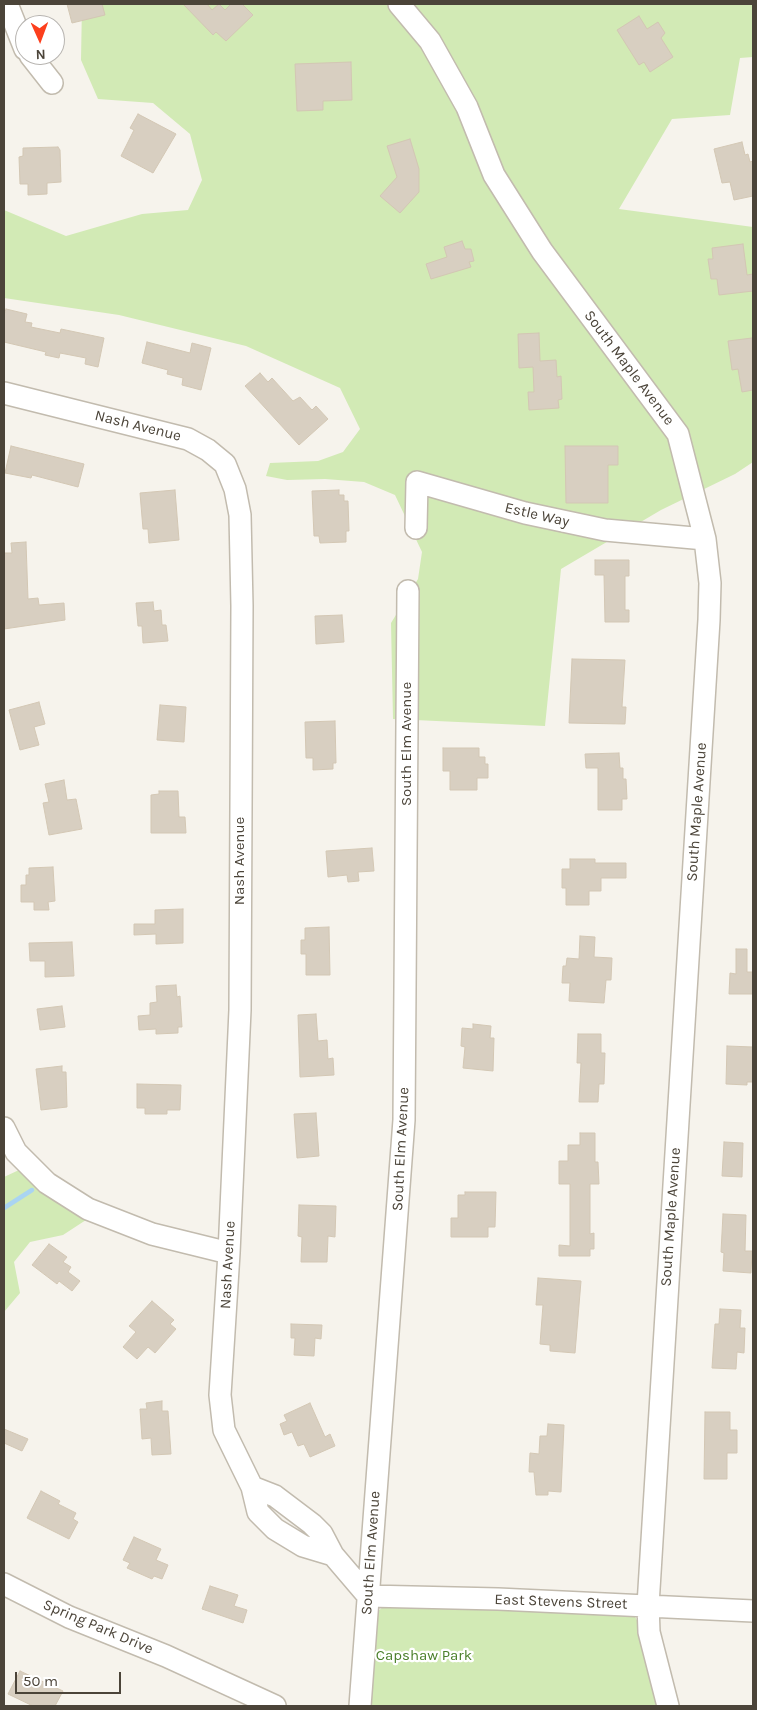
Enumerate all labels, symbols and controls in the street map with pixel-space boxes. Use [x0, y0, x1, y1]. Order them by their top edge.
north arrow [15, 15, 65, 65]
text: N [35, 46, 46, 63]
street label: South Maple Avenue [580, 307, 678, 429]
street label: Nash Avenue [93, 407, 183, 445]
street label: Estle Way [503, 499, 571, 531]
street label: South Elm Avenue [398, 682, 416, 806]
street label: South Maple Avenue [683, 742, 711, 882]
street label: Nash Avenue [231, 817, 249, 905]
street label: South Elm Avenue [389, 1087, 413, 1211]
street label: South Maple Avenue [657, 1147, 685, 1287]
street label: Nash Avenue [217, 1220, 239, 1310]
street label: South Elm Avenue [358, 1490, 384, 1616]
street label: East Stevens Street [494, 1591, 628, 1613]
street label: Spring Park Drive [40, 1596, 156, 1658]
park label: Capshaw Park [376, 1647, 472, 1665]
scale bar [18, 1662, 124, 1694]
text: 50 m [23, 1672, 58, 1690]

